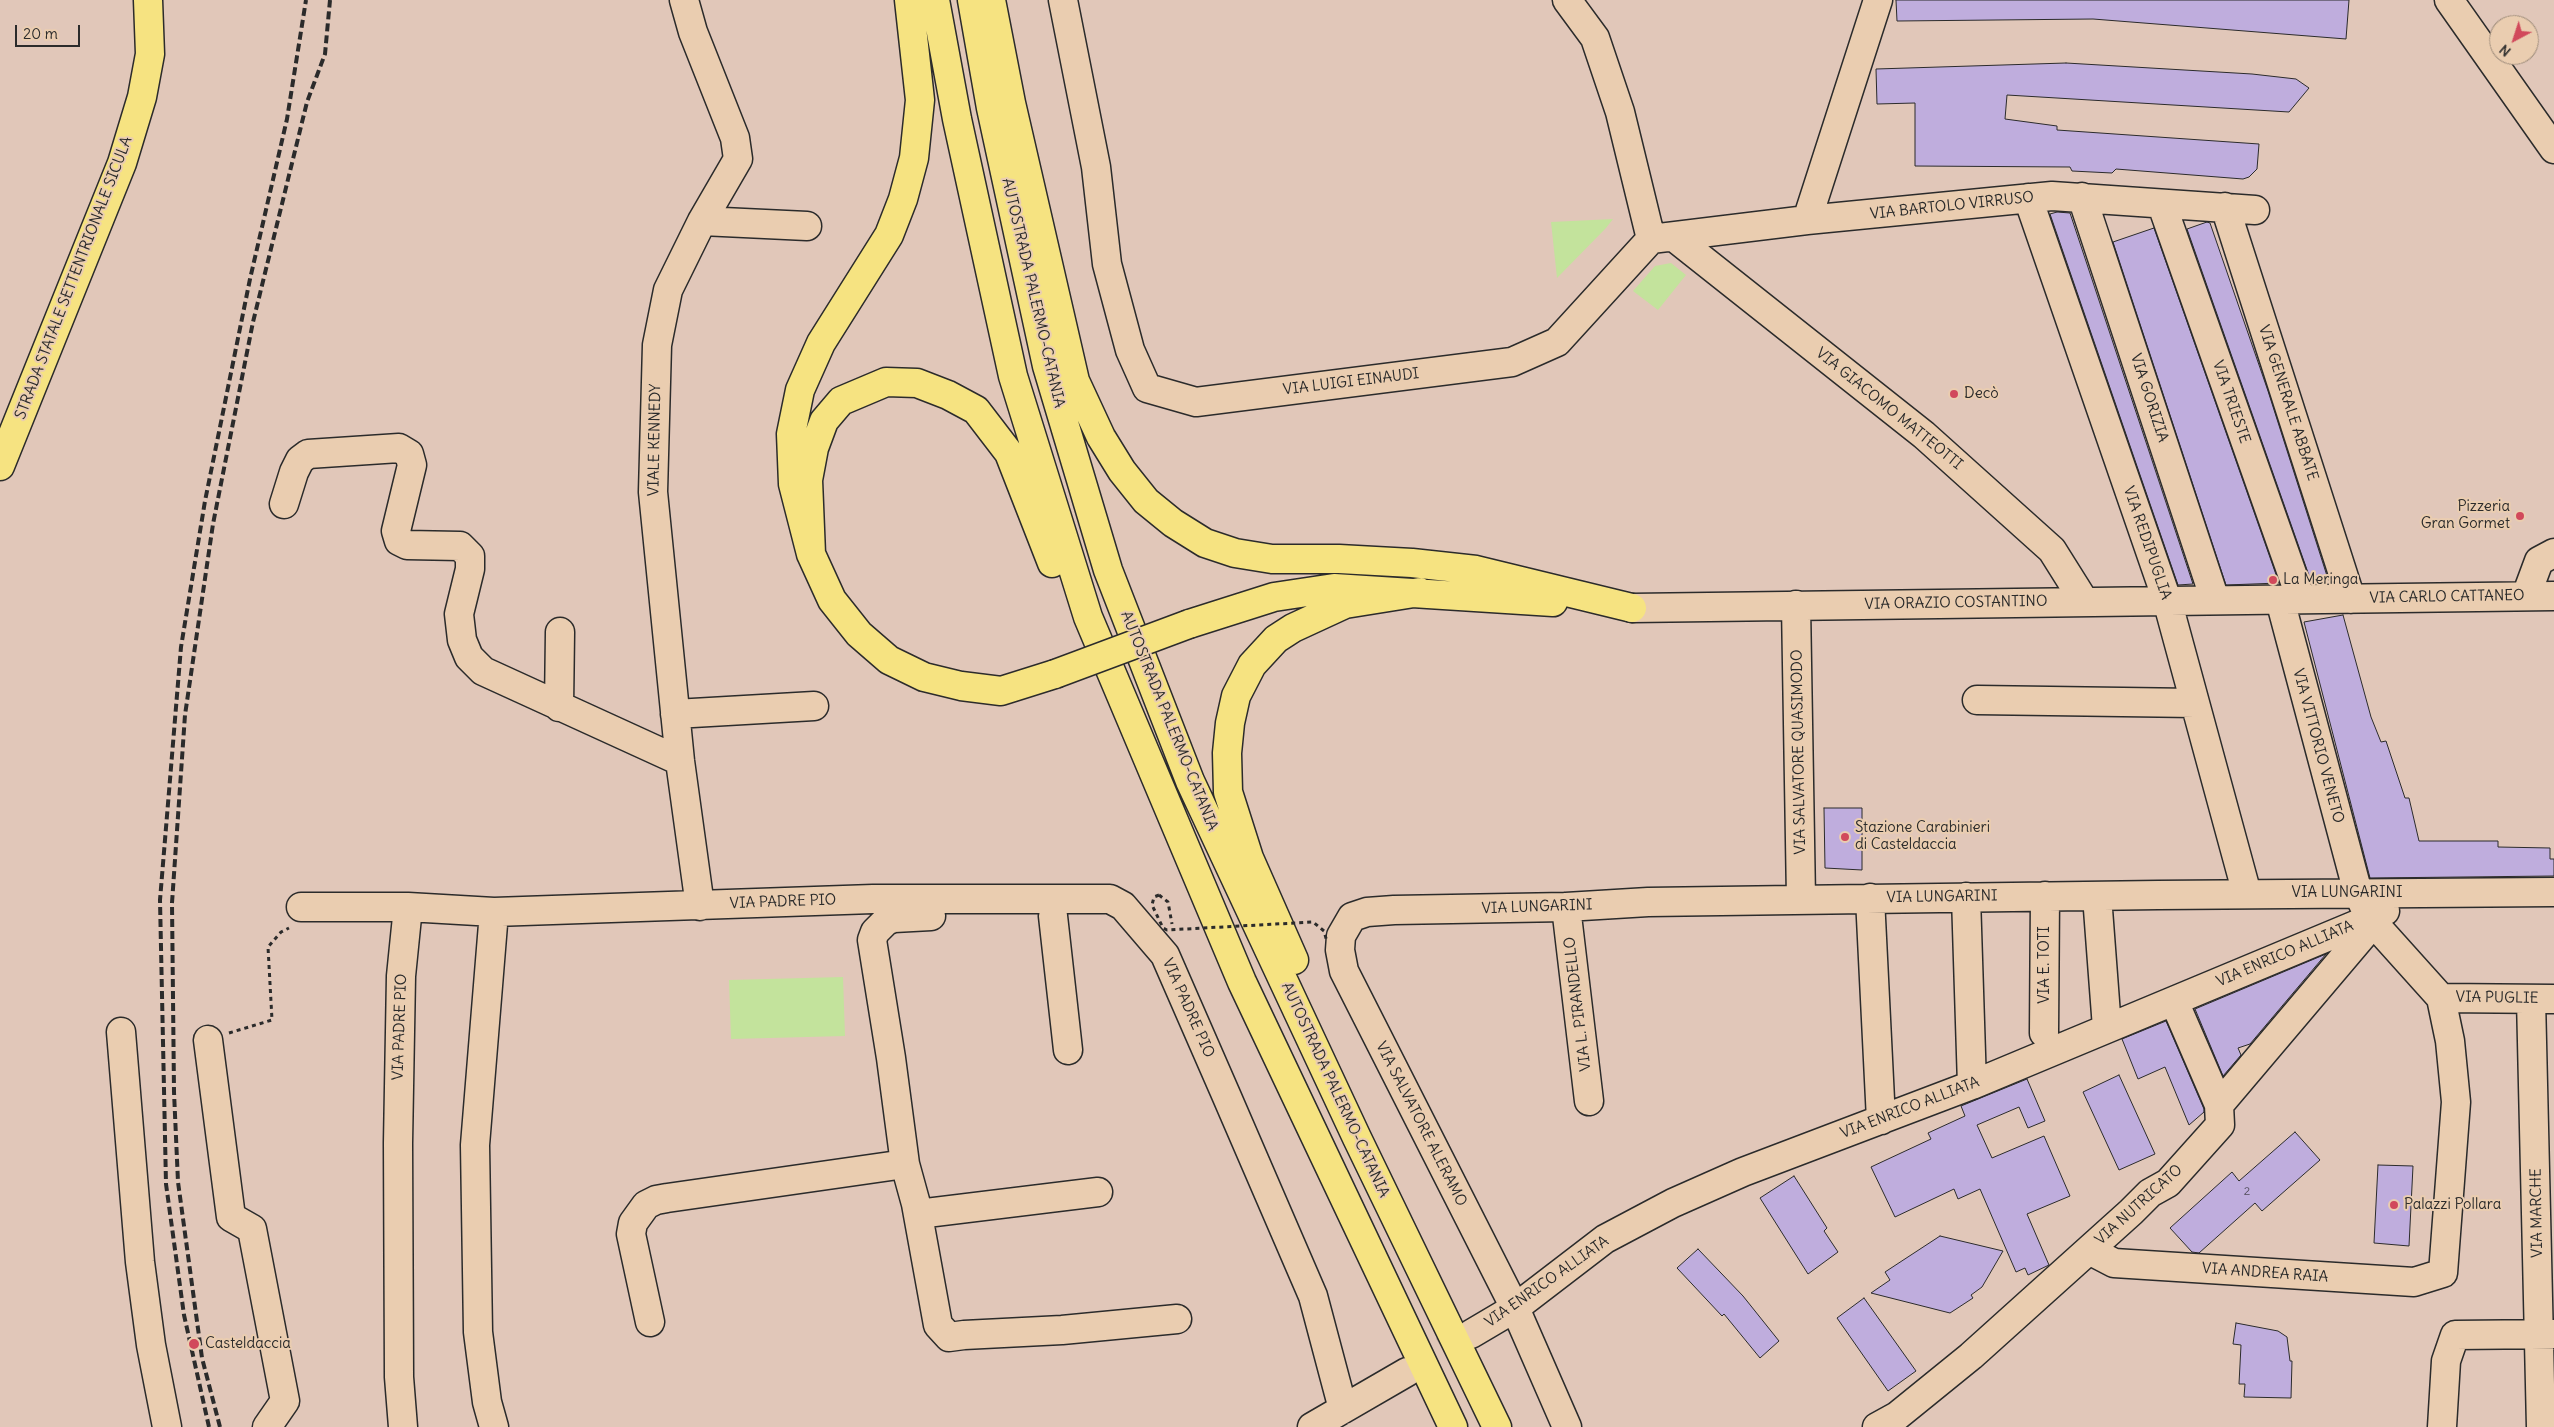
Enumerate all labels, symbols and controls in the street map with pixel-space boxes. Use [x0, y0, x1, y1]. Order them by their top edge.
scale bar [18, 15, 82, 47]
north arrow [2489, 15, 2539, 65]
text: 20 m [23, 24, 58, 43]
text: N [2496, 41, 2514, 61]
street label: STRADA STATALE SETTENTRIONALE SICULA [12, 134, 136, 422]
street label: AUTOSTRADA PALERMO-CATANIA [998, 176, 1068, 410]
street label: VIA BARTOLO VIRRUSO [1869, 188, 2035, 224]
street label: VIA GENERALE ABBATE [2254, 323, 2322, 483]
street label: VIA GIACOMO MATTEOTTI [1812, 344, 1966, 474]
street label: VIA GORIZIA [2126, 351, 2172, 445]
street label: VIA TRIESTE [2208, 358, 2254, 446]
street label: VIA LUIGI EINAUDI [1282, 365, 1420, 399]
street label: VIALE KENNEDY [645, 384, 665, 496]
place label: Decò [1964, 385, 1999, 403]
marker: Decò [1948, 388, 1960, 400]
street label: VIA REDIPUGLIA [2119, 484, 2175, 602]
place label: Pizzeria Gran Gormet [2421, 498, 2510, 533]
marker: Pizzeria Gran Gormet [2514, 510, 2526, 522]
place label: La Meringa [2283, 571, 2358, 589]
marker: La Meringa [2267, 574, 2279, 586]
street label: VIA CARLO CATTANEO [2369, 587, 2525, 607]
street label: VIA ORAZIO COSTANTINO [1864, 592, 2048, 614]
street label: AUTOSTRADA PALERMO-CATANIA [1117, 609, 1221, 833]
street label: VIA SALVATORE QUASIMODO [1788, 649, 1810, 855]
street label: VIA VITTORIO VENETO [2289, 667, 2347, 825]
place label: Stazione Carabinieri di Casteldaccia [1855, 819, 1990, 854]
marker: Stazione Carabinieri di Casteldaccia [1839, 831, 1851, 843]
street label: VIA LUNGARINI [2292, 884, 2402, 902]
street label: VIA LUNGARINI [1886, 887, 1998, 907]
street label: VIA PADRE PIO [729, 891, 837, 913]
street label: VIA LUNGARINI [1481, 896, 1593, 918]
street label: VIA ENRICO ALLIATA [2214, 917, 2356, 991]
street label: VIA E. TOTI [2036, 926, 2054, 1004]
street label: VIA L. PIRANDELLO [1561, 936, 1595, 1072]
street label: VIA PADRE PIO [1158, 956, 1218, 1060]
street label: VIA PADRE PIO [389, 973, 411, 1081]
street label: AUTOSTRADA PALERMO-CATANIA [1277, 980, 1393, 1200]
street label: VIA PUGLIE [2455, 988, 2539, 1008]
street label: VIA SALVATORE ALERAMO [1372, 1039, 1470, 1209]
street label: VIA ENRICO ALLIATA [1838, 1073, 1982, 1143]
street label: VIA NUTRICATO [2092, 1161, 2186, 1249]
street label: VIA MARCHE [2527, 1168, 2547, 1258]
house number: 2 [2244, 1185, 2250, 1199]
place label: Palazzi Pollara [2404, 1196, 2501, 1214]
marker: Palazzi Pollara [2388, 1199, 2400, 1211]
street label: VIA ENRICO ALLIATA [1482, 1232, 1612, 1332]
street label: VIA ANDREA RAIA [2201, 1260, 2329, 1286]
place label: Casteldaccia [205, 1335, 291, 1353]
marker: Casteldaccia [187, 1337, 201, 1351]

